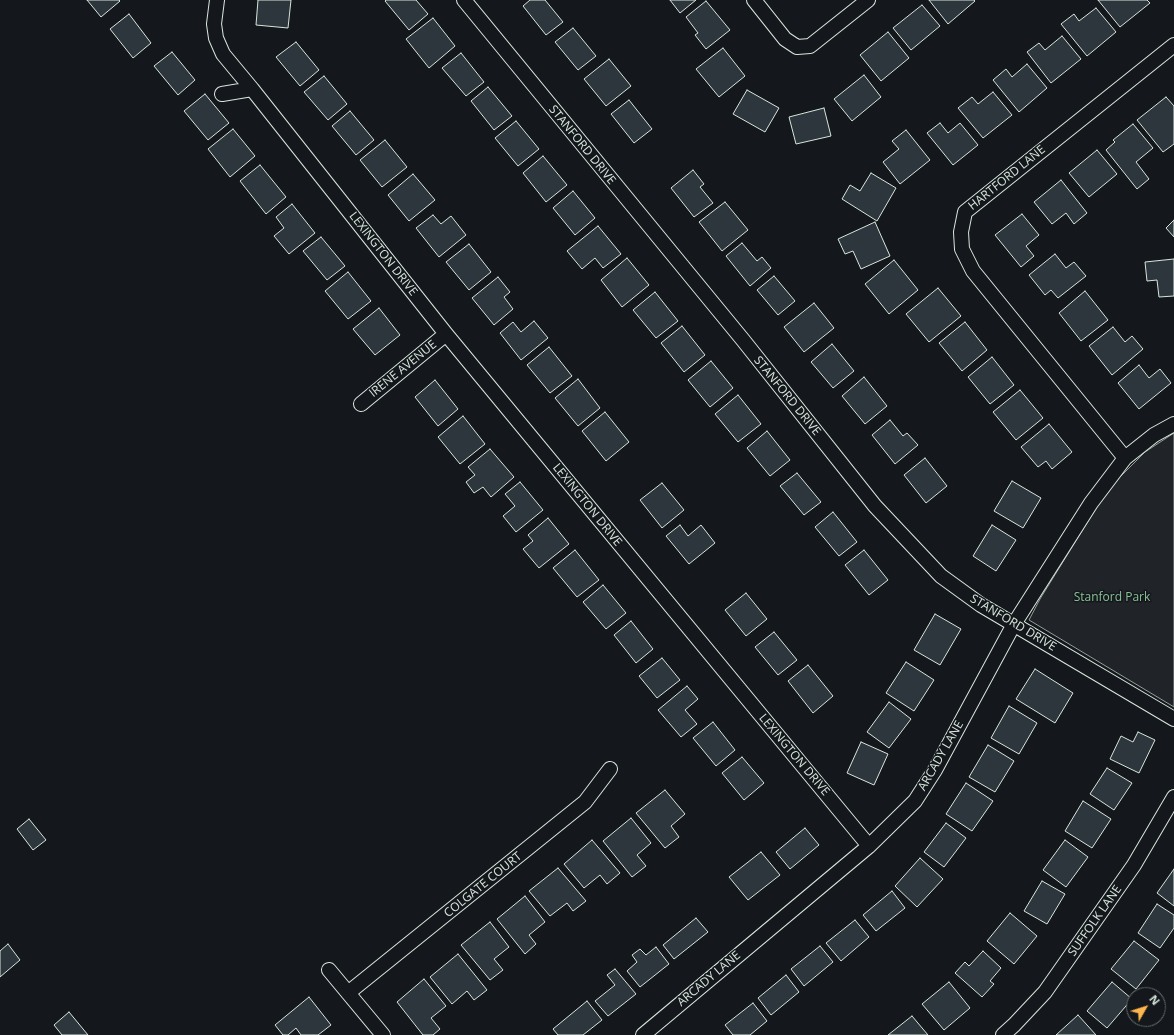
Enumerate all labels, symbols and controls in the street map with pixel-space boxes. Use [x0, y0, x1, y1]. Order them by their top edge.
street label: STANFORD DRIVE [546, 102, 618, 188]
street label: HARTFORD LANE [966, 143, 1048, 213]
street label: LEXINGTON DRIVE [346, 209, 420, 299]
street label: IRENE AVENUE [367, 338, 439, 400]
street label: STANFORD DRIVE [751, 353, 823, 439]
street label: LEXINGTON DRIVE [549, 461, 625, 549]
park label: Stanford Park [1074, 591, 1150, 605]
street label: STANFORD DRIVE [967, 592, 1059, 654]
street label: LEXINGTON DRIVE [756, 711, 832, 799]
street label: ARCADY LANE [915, 719, 967, 793]
street label: COLGATE COURT [441, 849, 525, 921]
street label: SUFFOLK LANE [1065, 883, 1125, 959]
street label: ARCADY LANE [674, 948, 744, 1010]
north arrow [1126, 987, 1166, 1027]
text: N [1146, 992, 1164, 1008]

